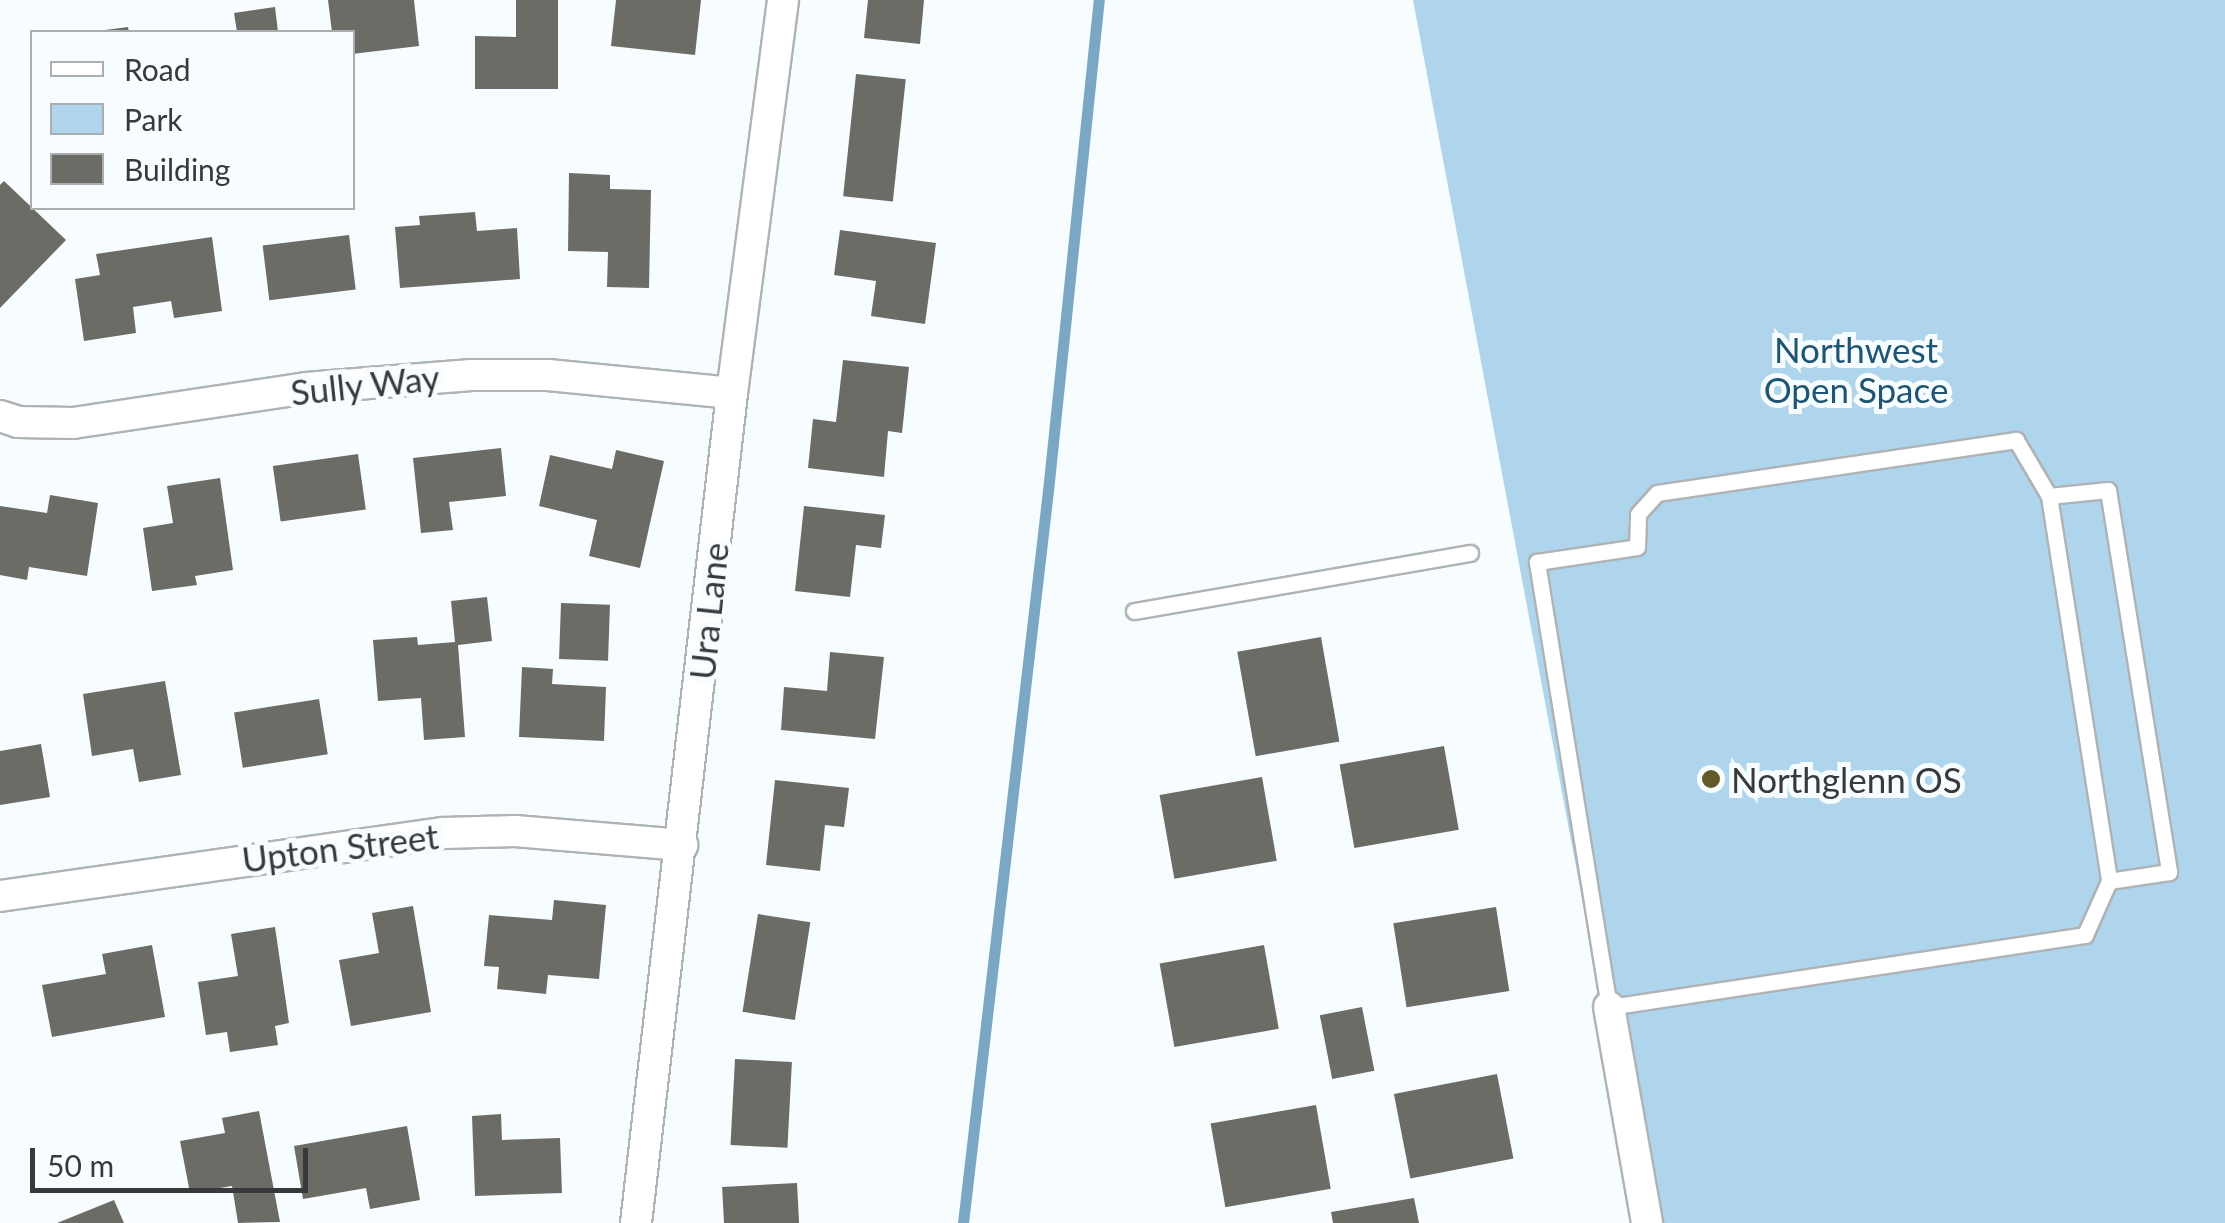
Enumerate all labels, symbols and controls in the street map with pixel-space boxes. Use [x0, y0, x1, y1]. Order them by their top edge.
legend [30, 30, 355, 210]
text: Road [124, 51, 191, 87]
text: Park [124, 101, 183, 137]
text: Building [124, 151, 230, 187]
park label: Northwest Open Space [1764, 328, 1948, 410]
street label: Sully Way [288, 355, 442, 413]
street label: Ura Lane [680, 540, 736, 682]
place label: Northglenn OS [1731, 758, 1962, 800]
marker: Northglenn OS [1700, 768, 1722, 790]
street label: Upton Street [239, 814, 441, 880]
scale bar [35, 1128, 312, 1190]
text: 50 m [47, 1147, 114, 1183]

